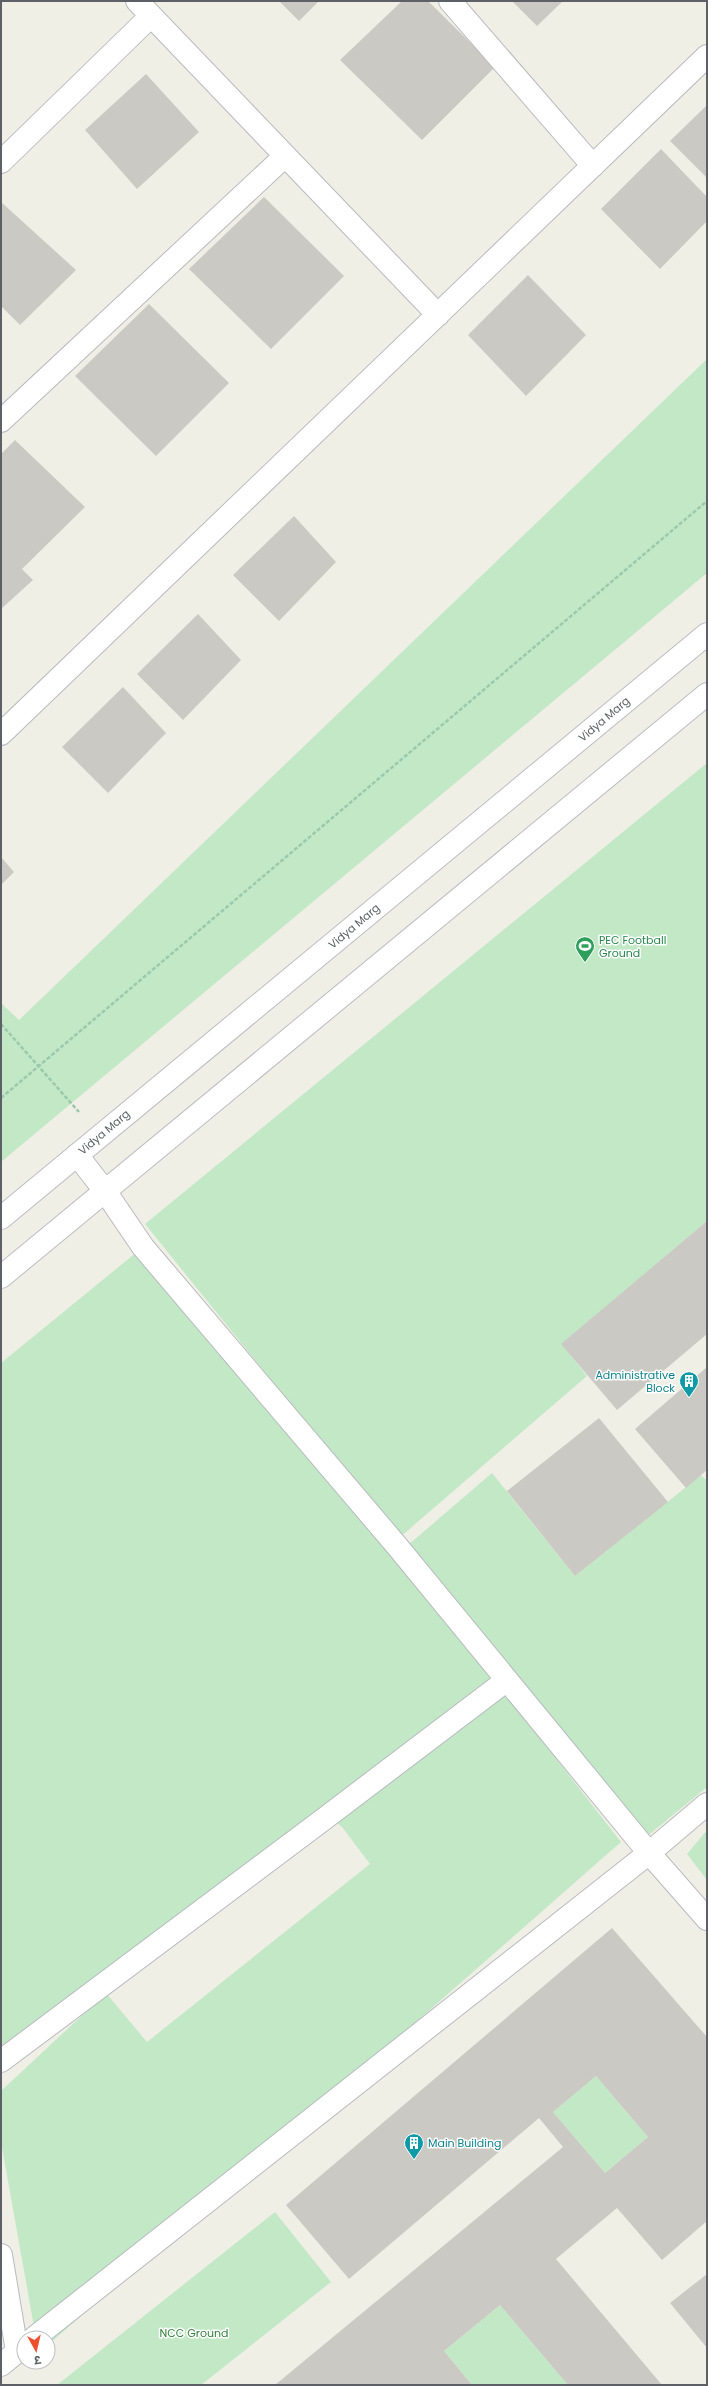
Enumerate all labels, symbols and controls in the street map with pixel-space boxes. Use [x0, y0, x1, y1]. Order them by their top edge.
street label: Vidya Marg [575, 693, 633, 745]
street label: Vidya Marg [325, 900, 383, 952]
place label: PEC Football Ground [599, 932, 666, 961]
sports icon: PEC Football Ground [574, 935, 596, 963]
street label: Vidya Marg [75, 1106, 133, 1158]
place label: Administrative Block [595, 1367, 675, 1396]
building icon: Administrative Block [678, 1370, 700, 1398]
building icon: Main Building [403, 2132, 425, 2160]
place label: Main Building [428, 2135, 501, 2151]
park label: NCC Ground [160, 2325, 228, 2341]
north arrow [16, 2330, 56, 2370]
text: उ [32, 2351, 43, 2368]

